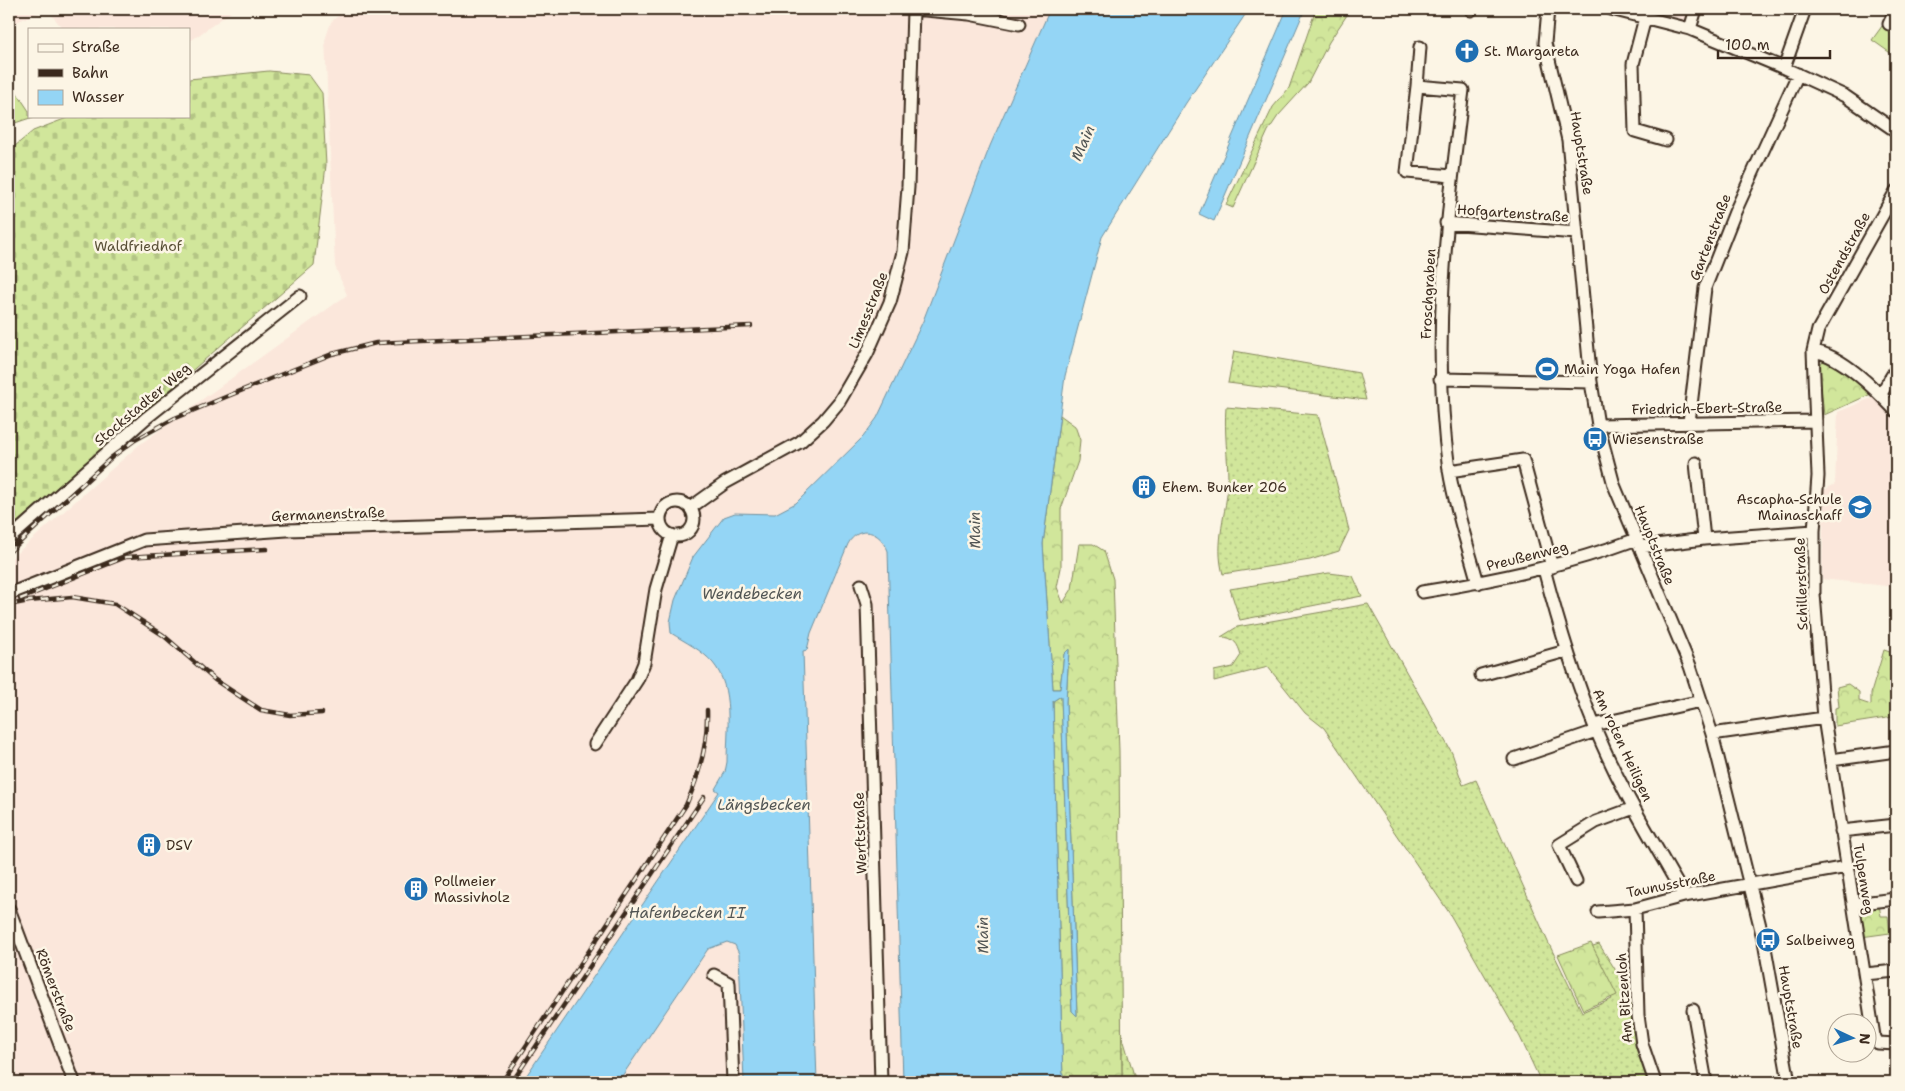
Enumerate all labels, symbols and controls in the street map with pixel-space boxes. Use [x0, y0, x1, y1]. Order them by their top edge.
legend [28, 28, 190, 118]
scale bar [1718, 28, 1830, 60]
text: 100 m [1725, 35, 1770, 55]
text: Straße [72, 37, 120, 57]
church icon: St. Margareta [1454, 38, 1480, 64]
place label: St. Margareta [1484, 42, 1579, 60]
text: Bahn [72, 63, 108, 83]
text: Wasser [72, 87, 125, 107]
street label: Hauptstraße [1566, 110, 1598, 196]
water label: Main [1066, 122, 1100, 164]
street label: Gartenstraße [1685, 191, 1735, 283]
street label: Hofgartenstraße [1456, 200, 1570, 226]
street label: Ostendstraße [1814, 209, 1874, 297]
park label: Waldfriedhof [94, 237, 183, 255]
street label: Froschgraben [1417, 248, 1439, 340]
street label: Limesstraße [844, 269, 892, 351]
sports icon: Main Yoga Hafen [1534, 356, 1560, 382]
street label: Stockstadter Weg [90, 358, 194, 450]
place label: Main Yoga Hafen [1564, 360, 1681, 378]
street label: Friedrich-Ebert-Straße [1632, 398, 1783, 418]
bus stop icon: Wiesenstraße [1582, 426, 1608, 452]
place label: Wiesenstraße [1612, 430, 1704, 448]
building icon: Ehem. Bunker 206 [1131, 474, 1157, 500]
place label: Ehem. Bunker 206 [1162, 478, 1287, 496]
place label: Ascapha-Schule Mainaschaff [1736, 490, 1843, 524]
school or university icon: Ascapha-Schule Mainaschaff [1847, 494, 1873, 520]
street label: Hauptstraße [1631, 502, 1679, 588]
street label: Germanenstraße [271, 503, 385, 525]
water label: Main [965, 511, 985, 549]
street label: Preußenweg [1484, 537, 1570, 575]
street label: Schillerstraße [1790, 537, 1812, 631]
water label: Wendebecken [702, 584, 802, 604]
street label: Am roten Heiligen [1589, 686, 1657, 805]
street label: Werftstraße [850, 792, 870, 874]
water label: Längsbecken [717, 795, 811, 815]
building icon: DSV [136, 832, 162, 858]
place label: DSV [166, 836, 193, 854]
street label: Tulpenweg [1849, 842, 1879, 916]
street label: Taunusstraße [1625, 867, 1717, 901]
place label: Pollmeier Massivholz [434, 872, 510, 906]
building icon: Pollmeier Massivholz [403, 876, 429, 902]
water label: Hafenbecken II [629, 903, 747, 923]
water label: Main [973, 916, 993, 954]
bus stop icon: Salbeiweg [1755, 927, 1781, 953]
place label: Salbeiweg [1786, 931, 1855, 949]
street label: Römerstraße [32, 946, 80, 1034]
street label: Am Bitzenloh [1612, 952, 1636, 1044]
street label: Hauptstraße [1775, 964, 1807, 1050]
north arrow [1828, 1014, 1878, 1064]
text: N [1856, 1033, 1874, 1045]

